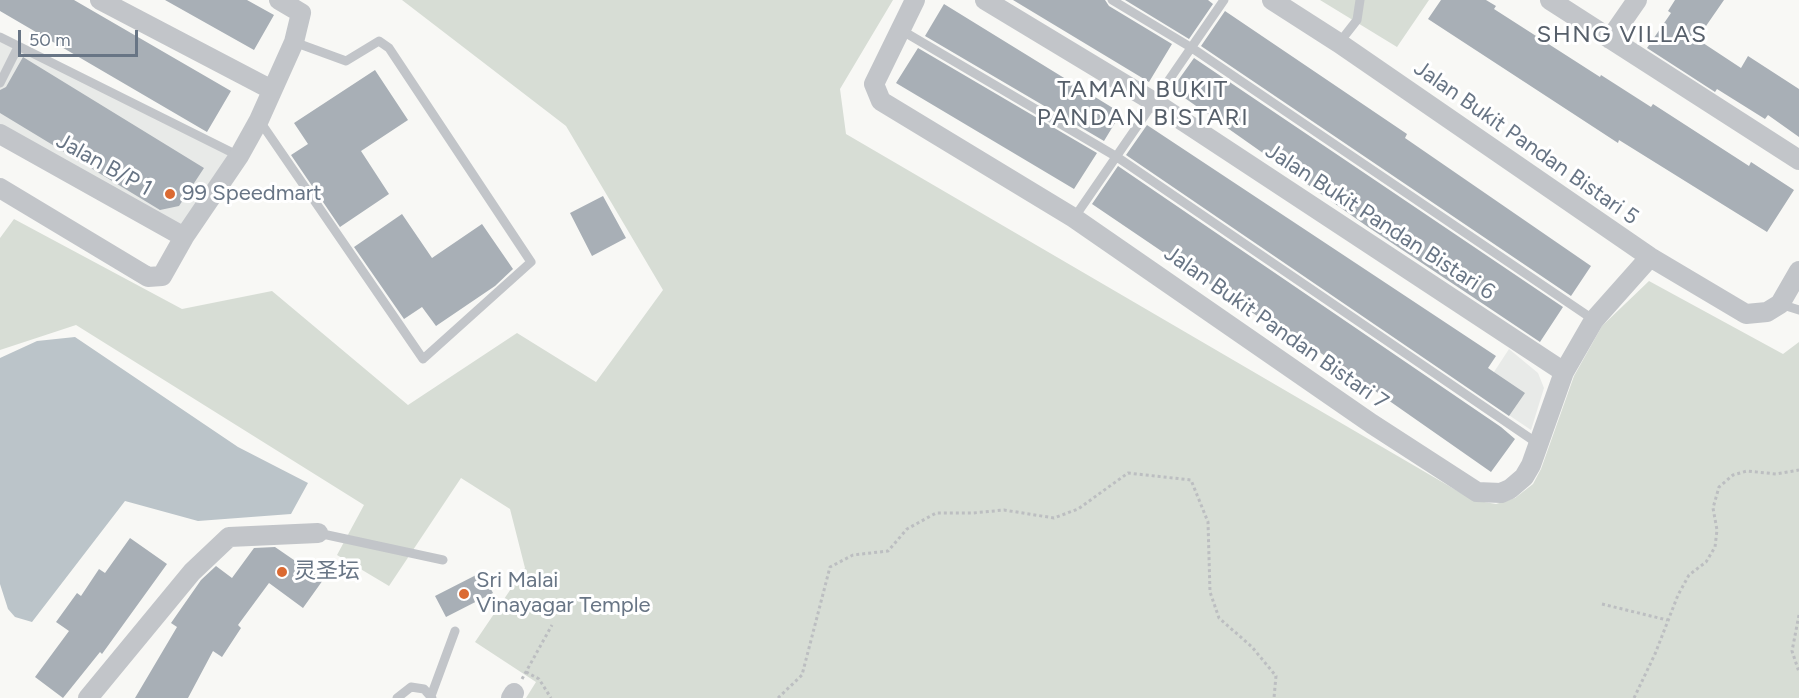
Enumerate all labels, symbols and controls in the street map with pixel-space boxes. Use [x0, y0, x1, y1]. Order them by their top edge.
scale bar [21, 18, 141, 56]
district label: SHNG VILLAS [1536, 21, 1708, 49]
text: 50 m [29, 29, 71, 51]
street label: Jalan Bukit Pandan Bistari 5 [1409, 55, 1643, 231]
district label: TAMAN BUKIT PANDAN BISTARI [1037, 76, 1249, 132]
street label: Jalan B/P 1 [51, 128, 157, 202]
street label: Jalan Bukit Pandan Bistari 6 [1260, 138, 1500, 306]
place label: 99 Speedmart [182, 181, 321, 207]
marker: 99 Speedmart [163, 187, 177, 201]
street label: Jalan Bukit Pandan Bistari 7 [1159, 240, 1393, 416]
place label: 灵圣坛 [294, 559, 360, 585]
marker: 灵圣坛 [275, 565, 289, 579]
place label: Sri Malai Vinayagar Temple [476, 568, 651, 620]
marker: Sri Malai Vinayagar Temple [457, 587, 471, 601]

